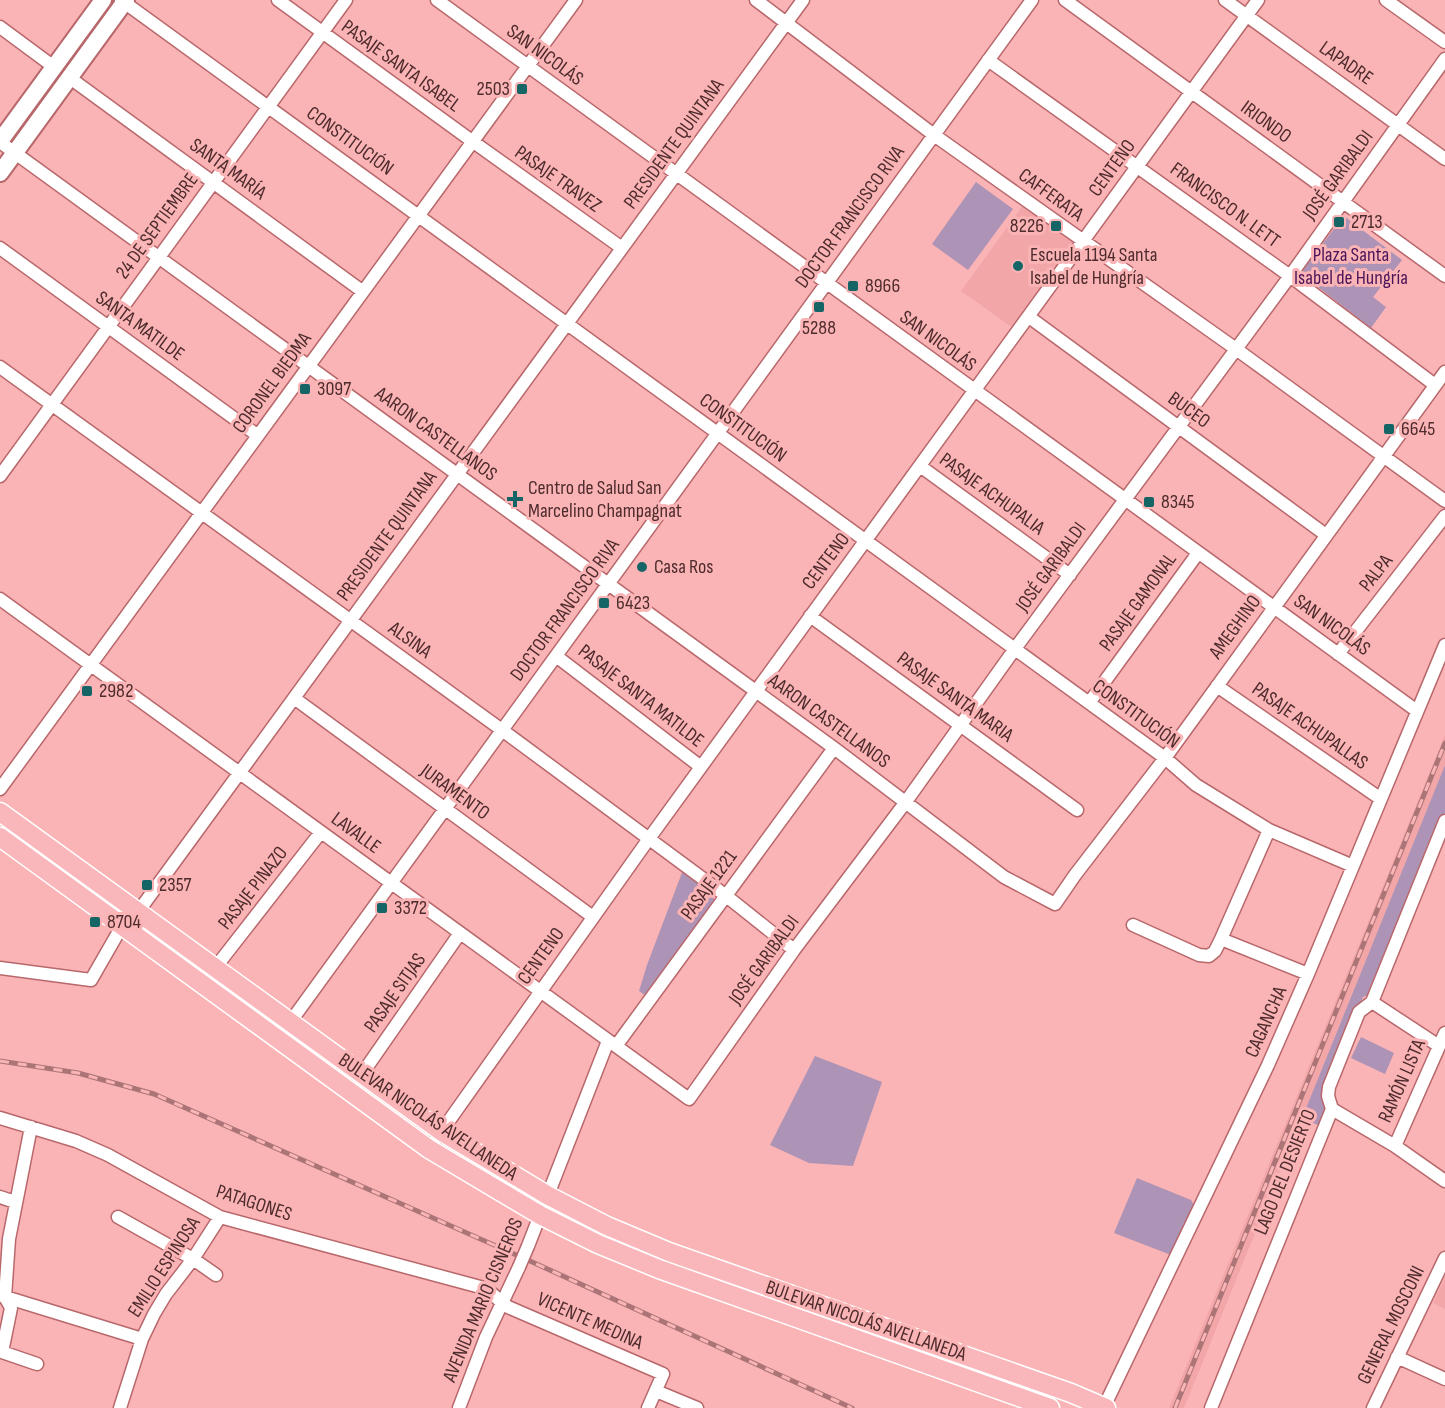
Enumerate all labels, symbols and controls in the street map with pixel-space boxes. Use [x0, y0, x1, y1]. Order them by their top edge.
street label: PASAJE SANTA ISABEL [337, 15, 466, 118]
street label: SAN NICOLÁS [502, 19, 588, 91]
street label: LAPADRE [1315, 36, 1377, 90]
street label: PRESIDENTE QUINTANA [619, 74, 730, 214]
place label: 2503 [476, 77, 510, 101]
marker: 2503 [515, 82, 529, 96]
street label: IRIONDO [1236, 96, 1296, 148]
street label: CONSTITUCIÓN [302, 101, 398, 181]
street label: JOSÉ GARIBALDI [1297, 126, 1378, 225]
street label: SANTA MARÍA [185, 133, 271, 205]
street label: CENTENO [1083, 135, 1141, 201]
street label: PASAJE TRAVEZ [510, 140, 606, 218]
street label: DOCTOR FRANCISCO RIVA [790, 141, 910, 293]
street label: FRANCISCO N. LETT [1165, 157, 1285, 253]
street label: CAFFERATA [1014, 163, 1089, 227]
street label: 24 DE SEPTIEMBRE [111, 168, 203, 284]
place label: 2713 [1351, 210, 1383, 234]
place label: 8226 [1010, 214, 1044, 238]
marker: 2713 [1332, 215, 1346, 229]
marker: 8226 [1049, 219, 1063, 233]
place label: Escuela 1194 Santa Isabel de Hungría [1030, 243, 1157, 290]
park label: Plaza Santa Isabel de Hungría [1294, 243, 1408, 290]
marker: Escuela 1194 Santa Isabel de Hungría [1011, 259, 1025, 273]
place label: 8966 [865, 274, 900, 298]
marker: 8966 [846, 279, 860, 293]
street label: SANTA MATILDE [91, 286, 189, 366]
marker: 5288 [812, 300, 826, 314]
street label: SAN NICOLÁS [895, 305, 981, 377]
place label: 5288 [802, 316, 836, 340]
street label: CORONEL BIEDMA [227, 328, 317, 438]
place label: 3097 [317, 377, 351, 401]
street label: AARON CASTELLANOS [370, 381, 502, 486]
marker: 3097 [298, 382, 312, 396]
street label: BUCEO [1163, 387, 1215, 433]
street label: CONSTITUCIÓN [695, 388, 791, 468]
place label: 6645 [1401, 417, 1435, 441]
marker: 6645 [1382, 422, 1396, 436]
street label: PASAJE ACHUPALIA [935, 448, 1050, 540]
street label: PRESIDENTE QUINTANA [332, 466, 443, 606]
place label: Centro de Salud San Marcelino Champagnat [528, 476, 682, 523]
marker: Centro de Salud San Marcelino Champagnat [506, 490, 524, 508]
place label: 8345 [1161, 490, 1195, 514]
marker: 8345 [1142, 495, 1156, 509]
street label: JOSÉ GARIBALDI [1010, 518, 1091, 617]
street label: CENTENO [797, 528, 855, 594]
street label: DOCTOR FRANCISCO RIVA [505, 534, 625, 686]
street label: PASAJE GAMONAL [1094, 548, 1182, 656]
street label: PALPA [1354, 549, 1398, 596]
place label: Casa Ros [654, 555, 714, 579]
marker: Casa Ros [635, 560, 649, 574]
street label: SAN NICOLÁS [1289, 589, 1375, 661]
place label: 6423 [616, 591, 650, 615]
street label: AMEGHINO [1203, 591, 1266, 664]
marker: 6423 [597, 596, 611, 610]
street label: ALSINA [383, 616, 437, 664]
street label: PASAJE SANTA MATILDE [573, 639, 709, 753]
street label: PASAJE SANTA MARIA [892, 647, 1018, 748]
street label: AARON CASTELLANOS [763, 668, 895, 773]
street label: CONSTITUCIÓN [1088, 674, 1184, 754]
street label: PASAJE ACHUPALLAS [1247, 677, 1373, 775]
place label: 2982 [99, 679, 133, 703]
marker: 2982 [80, 684, 94, 698]
street label: JURAMENTO [415, 758, 494, 825]
street label: LAVALLE [326, 807, 386, 859]
street label: PASAJE PINAZO [213, 842, 293, 934]
street label: PASAJE 1221 [676, 846, 742, 924]
place label: 2357 [159, 873, 192, 897]
marker: 2357 [140, 878, 154, 892]
place label: 3372 [394, 896, 427, 920]
marker: 3372 [375, 901, 389, 915]
place label: 8704 [107, 910, 141, 934]
street label: JOSÉ GARIBALDI [723, 911, 804, 1010]
marker: 8704 [88, 915, 102, 929]
street label: CENTENO [512, 923, 570, 989]
street label: PASAJE SITJAS [359, 949, 431, 1037]
street label: CAGANCHA [1240, 982, 1292, 1061]
street label: RAMÓN LISTA [1373, 1035, 1431, 1126]
street label: BULEVAR NICOLÁS AVELLANEDA [334, 1048, 522, 1186]
street label: LAGO DEL DESIERTO [1249, 1106, 1321, 1238]
street label: PATAGONES [213, 1179, 295, 1227]
street label: EMILIO ESPINOSA [123, 1212, 206, 1322]
street label: AVENIDA MARIO CISNEROS [437, 1214, 528, 1386]
street label: GENERAL MOSCONI [1352, 1262, 1430, 1388]
street label: BULEVAR NICOLÁS AVELLANEDA [762, 1275, 970, 1367]
street label: VICENTE MEDINA [533, 1287, 647, 1355]

